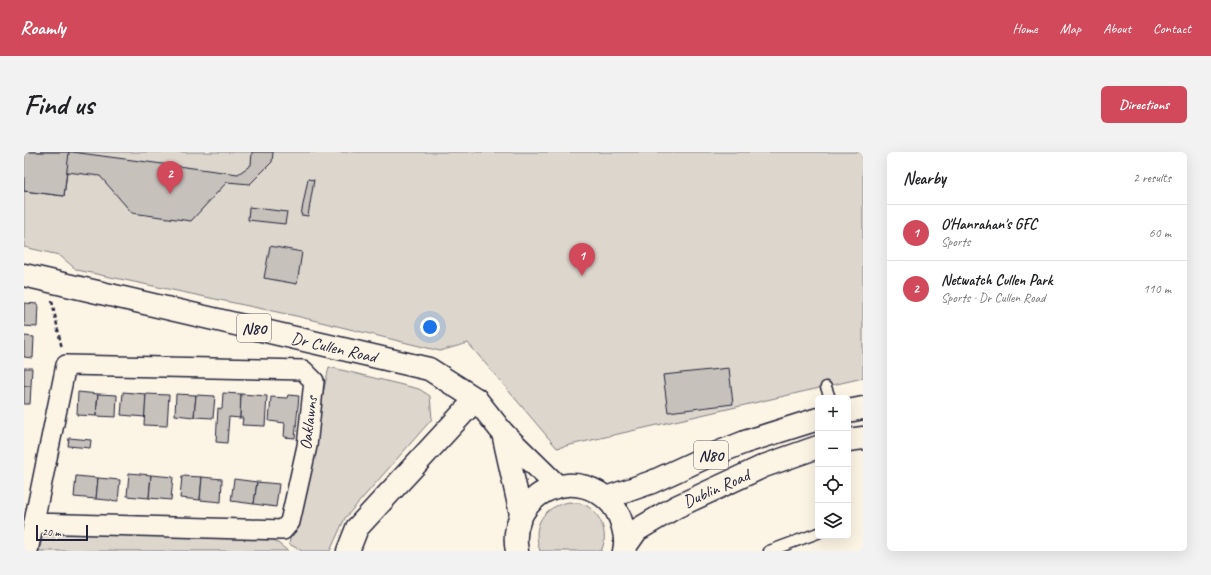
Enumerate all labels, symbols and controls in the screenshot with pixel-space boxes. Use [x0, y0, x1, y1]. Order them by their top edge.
text: Roamly [20, 16, 66, 40]
text: Home [1012, 20, 1038, 37]
text: Map [1060, 20, 1081, 37]
text: About [1103, 20, 1131, 37]
text: Contact [1153, 20, 1191, 37]
button: Directions [1101, 86, 1187, 123]
text: Find us [24, 87, 94, 122]
pin: 2 [157, 161, 183, 194]
text: Nearby [903, 168, 946, 189]
text: 2 results [1133, 170, 1171, 186]
text: O'Hanrahan's GFC [941, 215, 1037, 234]
text: 1 [913, 225, 919, 241]
text: 60 m [1149, 225, 1171, 241]
text: Sports [941, 234, 970, 250]
pin: 1 [569, 243, 595, 276]
text: Netwatch Cullen Park [941, 271, 1052, 290]
text: 2 [913, 281, 919, 297]
text: 110 m [1143, 281, 1171, 297]
text: Sports · Dr Cullen Road [941, 290, 1045, 306]
road number: N80 [237, 314, 271, 342]
your location [420, 317, 440, 337]
street label: Dr Cullen Road [289, 327, 382, 368]
street label: Oaklawns [295, 394, 322, 451]
map controls [815, 395, 851, 539]
button: + [815, 395, 851, 431]
button: − [815, 431, 851, 467]
road number: N80 [694, 441, 728, 469]
street label: Dublin Road [680, 464, 755, 512]
button: locate [815, 467, 851, 503]
button: layers [815, 503, 851, 539]
scale bar [36, 523, 88, 542]
text: 20 m [42, 525, 61, 539]

